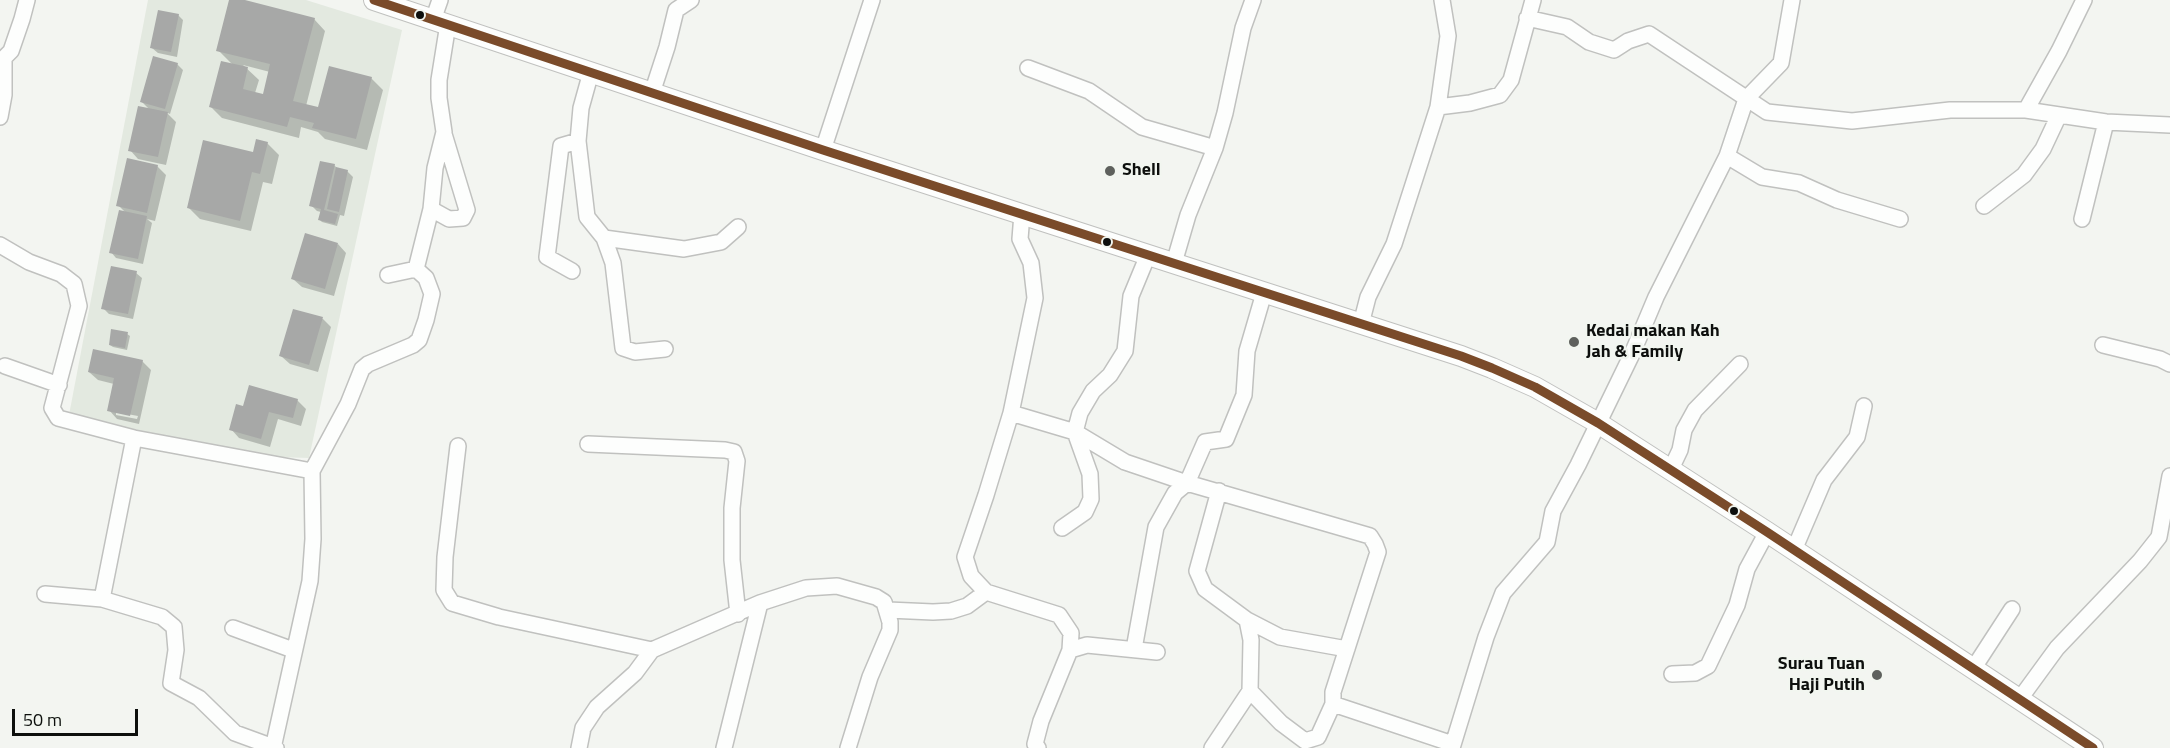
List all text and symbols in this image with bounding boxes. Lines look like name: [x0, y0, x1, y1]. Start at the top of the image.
unlabelled marker: [414, 9, 426, 21]
place label: Shell: [1122, 160, 1161, 182]
marker: Shell: [1103, 164, 1117, 178]
unlabelled marker: [1101, 236, 1113, 248]
place label: Kedai makan Kah Jah & Family: [1586, 321, 1720, 364]
marker: Kedai makan Kah Jah & Family: [1567, 335, 1581, 349]
unlabelled marker: [1728, 505, 1740, 517]
place label: Surau Tuan Haji Putih: [1778, 654, 1865, 696]
marker: Surau Tuan Haji Putih: [1870, 668, 1884, 682]
scale bar: [15, 697, 141, 735]
text: 50 m: [23, 706, 62, 733]

